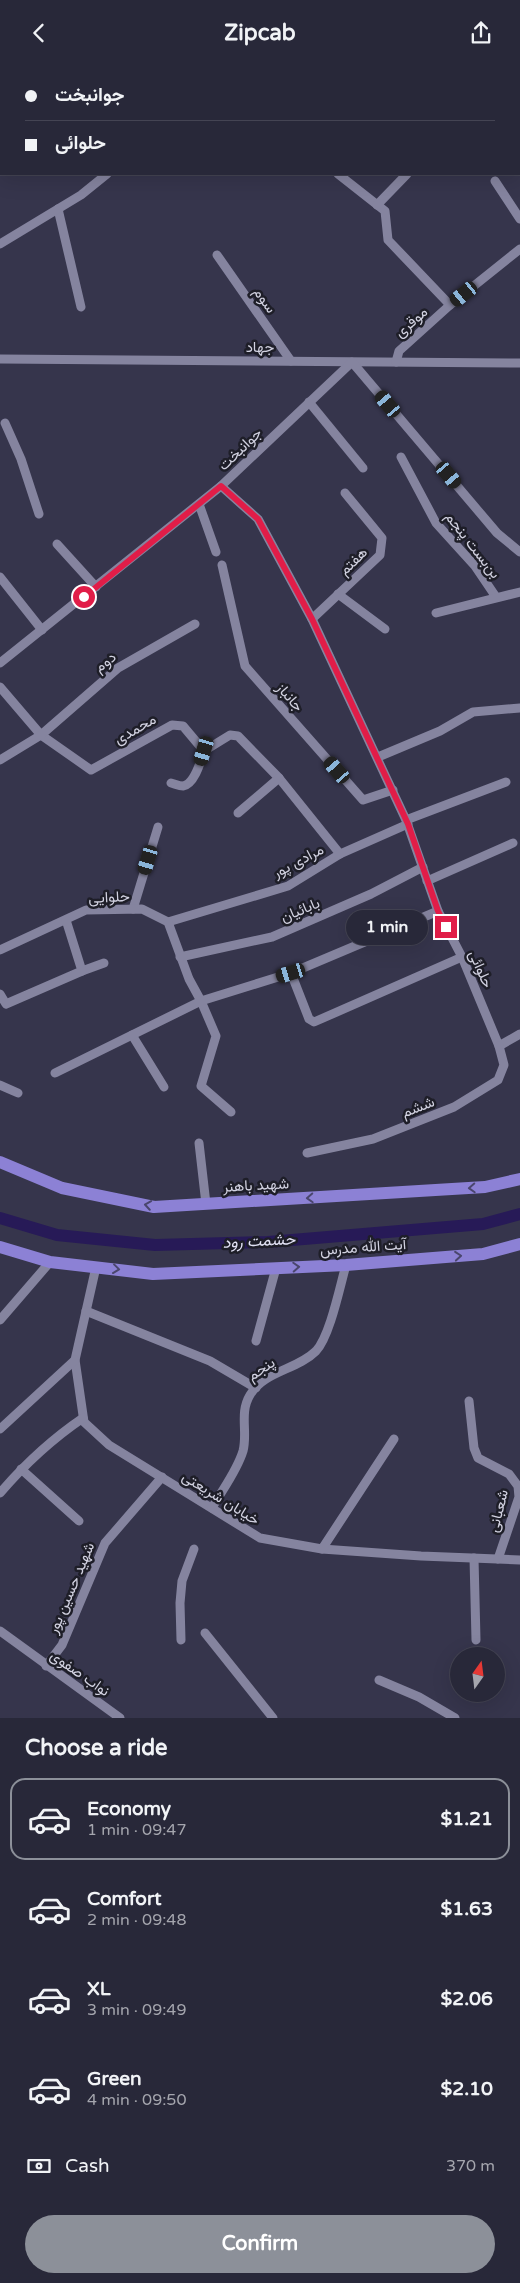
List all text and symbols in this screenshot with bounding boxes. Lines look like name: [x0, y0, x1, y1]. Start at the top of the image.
icon: back: [25, 19, 53, 47]
icon: share: [467, 19, 495, 47]
text: Zipcab: [224, 20, 296, 46]
text: جوانبخت: [55, 84, 124, 106]
text: حلوائی: [55, 132, 106, 154]
car: [447, 279, 480, 309]
street label: سوم: [249, 284, 280, 317]
street label: موقری: [391, 303, 432, 342]
street label: جهاد: [246, 338, 274, 356]
car: [372, 388, 403, 420]
street label: جوانبخت: [214, 424, 266, 474]
car: [433, 459, 464, 491]
street label: بن‌بست پنجم: [441, 508, 505, 583]
street label: هفتم: [335, 543, 372, 580]
route start: [73, 586, 95, 608]
street label: دوم: [90, 648, 120, 677]
street label: جانباز: [272, 678, 307, 715]
street label: محمدی: [111, 710, 160, 749]
car: [192, 734, 215, 768]
car: [321, 754, 352, 786]
street label: مرادی پور: [269, 840, 327, 883]
car: [136, 843, 159, 877]
street label: حلوایی: [88, 887, 130, 908]
street label: بابائیان: [278, 894, 322, 926]
callout: 1 min: [346, 909, 428, 945]
route end: [435, 916, 457, 938]
text: 1 min: [366, 917, 408, 937]
street label: حلوائی: [464, 947, 497, 991]
car: [274, 961, 307, 985]
street label: ششم: [399, 1092, 438, 1122]
street label: شهید باهنر: [221, 1174, 290, 1196]
one-way arrow: [468, 1182, 476, 1193]
one-way arrow: [306, 1192, 314, 1203]
one-way arrow: [144, 1201, 152, 1211]
water label: حشمت رود: [222, 1229, 297, 1253]
street label: آیت الله مدرس: [319, 1235, 408, 1260]
one-way arrow: [454, 1251, 462, 1262]
one-way arrow: [292, 1262, 300, 1273]
one-way arrow: [112, 1264, 120, 1274]
street label: پنجم: [244, 1353, 279, 1386]
street label: خیابان شریعتی: [178, 1467, 263, 1530]
street label: شعبانی: [484, 1488, 513, 1535]
street label: شهید حسین پور: [43, 1540, 99, 1638]
street label: نواب صفوی: [46, 1646, 113, 1701]
north arrow: [450, 1647, 505, 1703]
map controls: [450, 1647, 505, 1702]
text: Choose a ride: [25, 1735, 168, 1761]
icon: car: [27, 1797, 72, 1842]
text: Economy: [87, 1798, 171, 1820]
text: $1.21: [441, 1808, 493, 1830]
text: 1 min · 09:47: [87, 1820, 186, 1840]
icon: car: [27, 1887, 72, 1932]
text: Comfort: [87, 1888, 161, 1910]
text: $1.63: [441, 1898, 493, 1920]
text: 2 min · 09:48: [87, 1910, 186, 1930]
icon: car: [27, 1977, 72, 2022]
text: XL: [87, 1978, 111, 2000]
text: $2.06: [441, 1988, 493, 2010]
text: 3 min · 09:49: [87, 2000, 186, 2020]
icon: car: [27, 2067, 72, 2112]
text: Green: [87, 2068, 141, 2090]
text: $2.10: [441, 2078, 493, 2100]
text: 4 min · 09:50: [87, 2090, 186, 2110]
icon: cash: [25, 2152, 53, 2180]
text: Cash: [65, 2155, 110, 2177]
text: 370 m: [446, 2156, 495, 2176]
button: Confirm: [25, 2215, 495, 2273]

